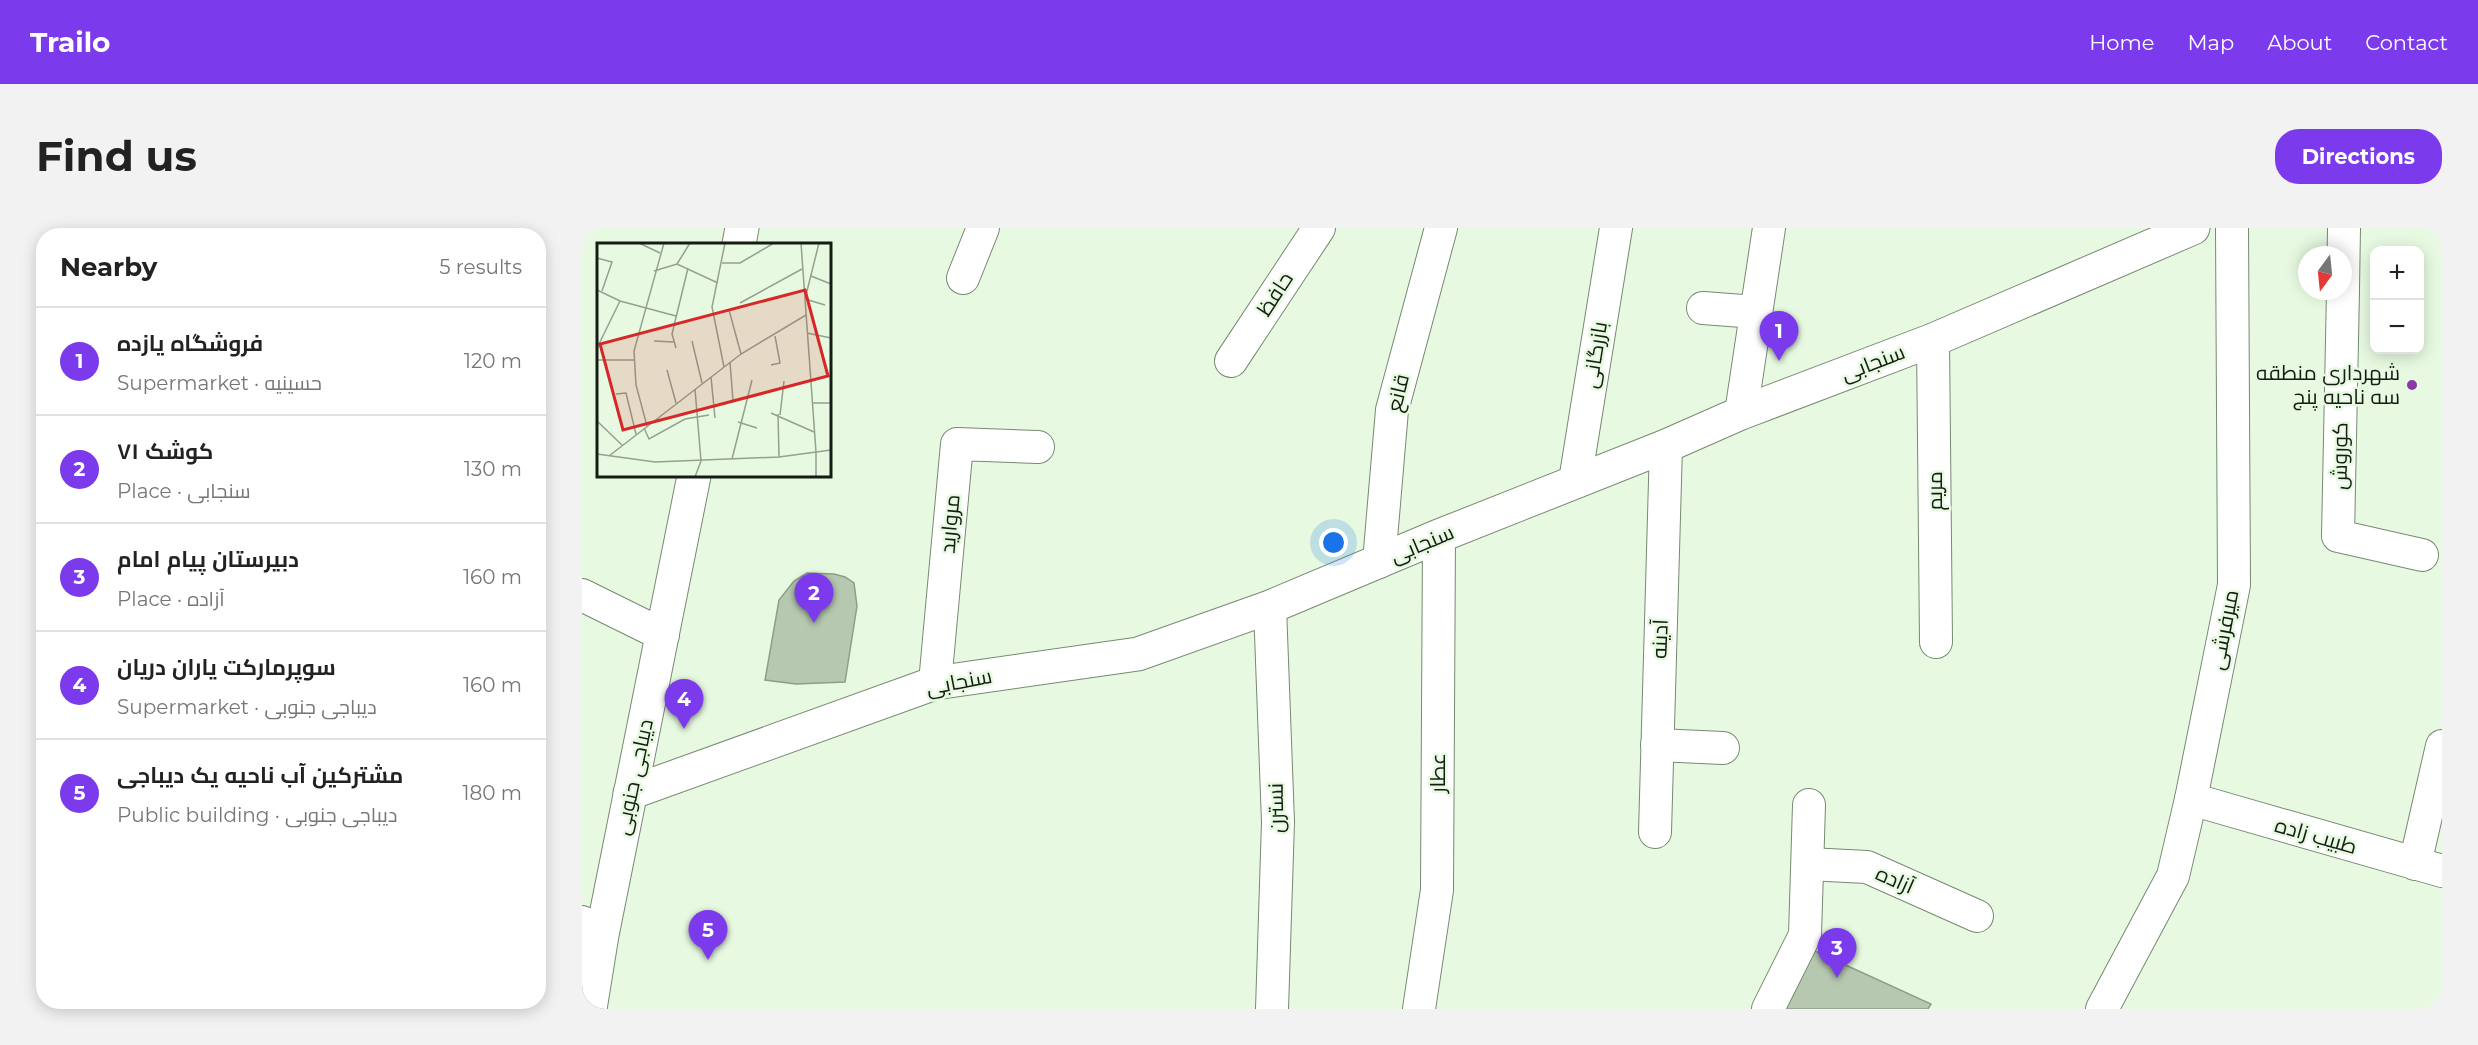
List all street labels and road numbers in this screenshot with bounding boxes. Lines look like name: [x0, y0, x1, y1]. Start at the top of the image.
street label: حافظ: [1251, 267, 1298, 320]
street label: بازرگانی: [1577, 320, 1613, 390]
street label: سنجابی: [1837, 339, 1909, 387]
street label: قانع: [1381, 372, 1416, 415]
street label: کوروش: [2326, 422, 2354, 490]
street label: مریم: [1922, 471, 1949, 511]
street label: مروارید: [934, 493, 965, 555]
street label: سنجابی: [1386, 519, 1458, 569]
street label: میرفرشی: [2204, 588, 2244, 672]
street label: آدینه: [1646, 618, 1673, 659]
street label: سنجابی: [924, 663, 994, 701]
street label: دیباجی جنوبی: [609, 717, 659, 837]
street label: عطار: [1425, 753, 1450, 794]
street label: نسترن: [1263, 783, 1289, 833]
street label: طبیب زاده: [2272, 812, 2360, 859]
street label: آزاده: [1872, 860, 1919, 899]

